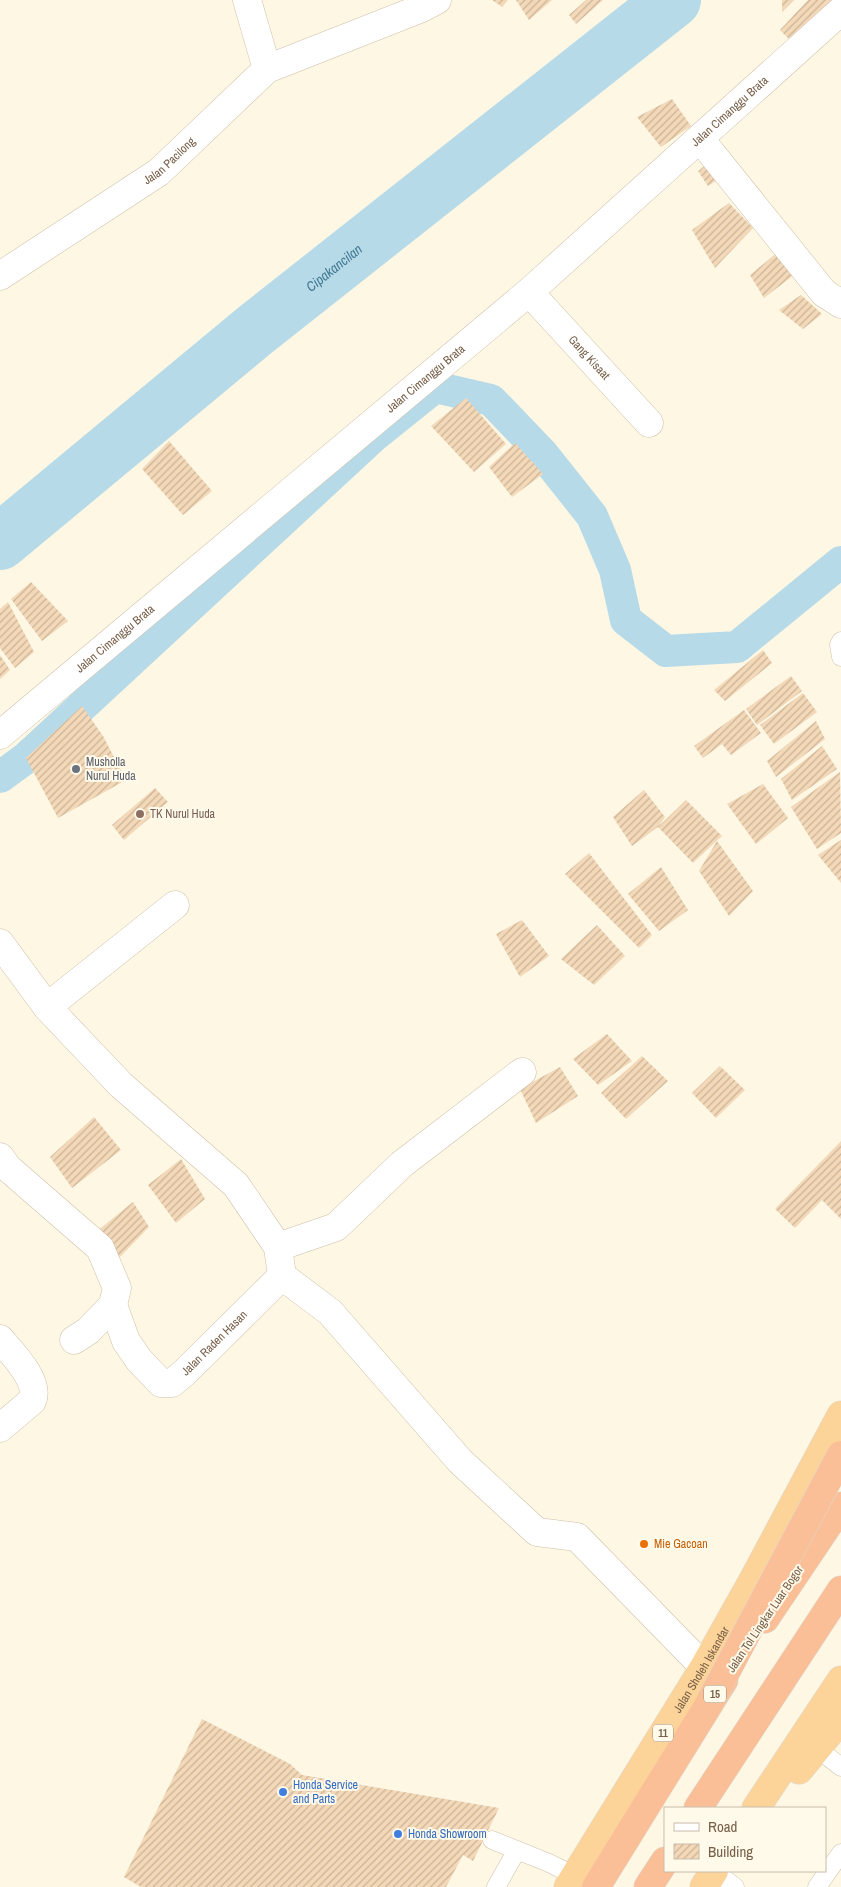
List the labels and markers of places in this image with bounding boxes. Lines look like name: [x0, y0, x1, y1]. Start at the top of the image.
place label: Musholla Nurul Huda: [86, 754, 136, 784]
marker: Musholla Nurul Huda: [70, 763, 82, 775]
place label: TK Nurul Huda: [150, 806, 216, 822]
marker: TK Nurul Huda: [134, 808, 146, 820]
place label: Mie Gacoan: [654, 1536, 708, 1552]
marker: Mie Gacoan: [638, 1538, 650, 1550]
place label: Honda Service and Parts: [293, 1777, 358, 1807]
marker: Honda Service and Parts: [277, 1786, 289, 1798]
place label: Honda Showroom: [408, 1826, 487, 1842]
marker: Honda Showroom: [392, 1828, 404, 1840]

